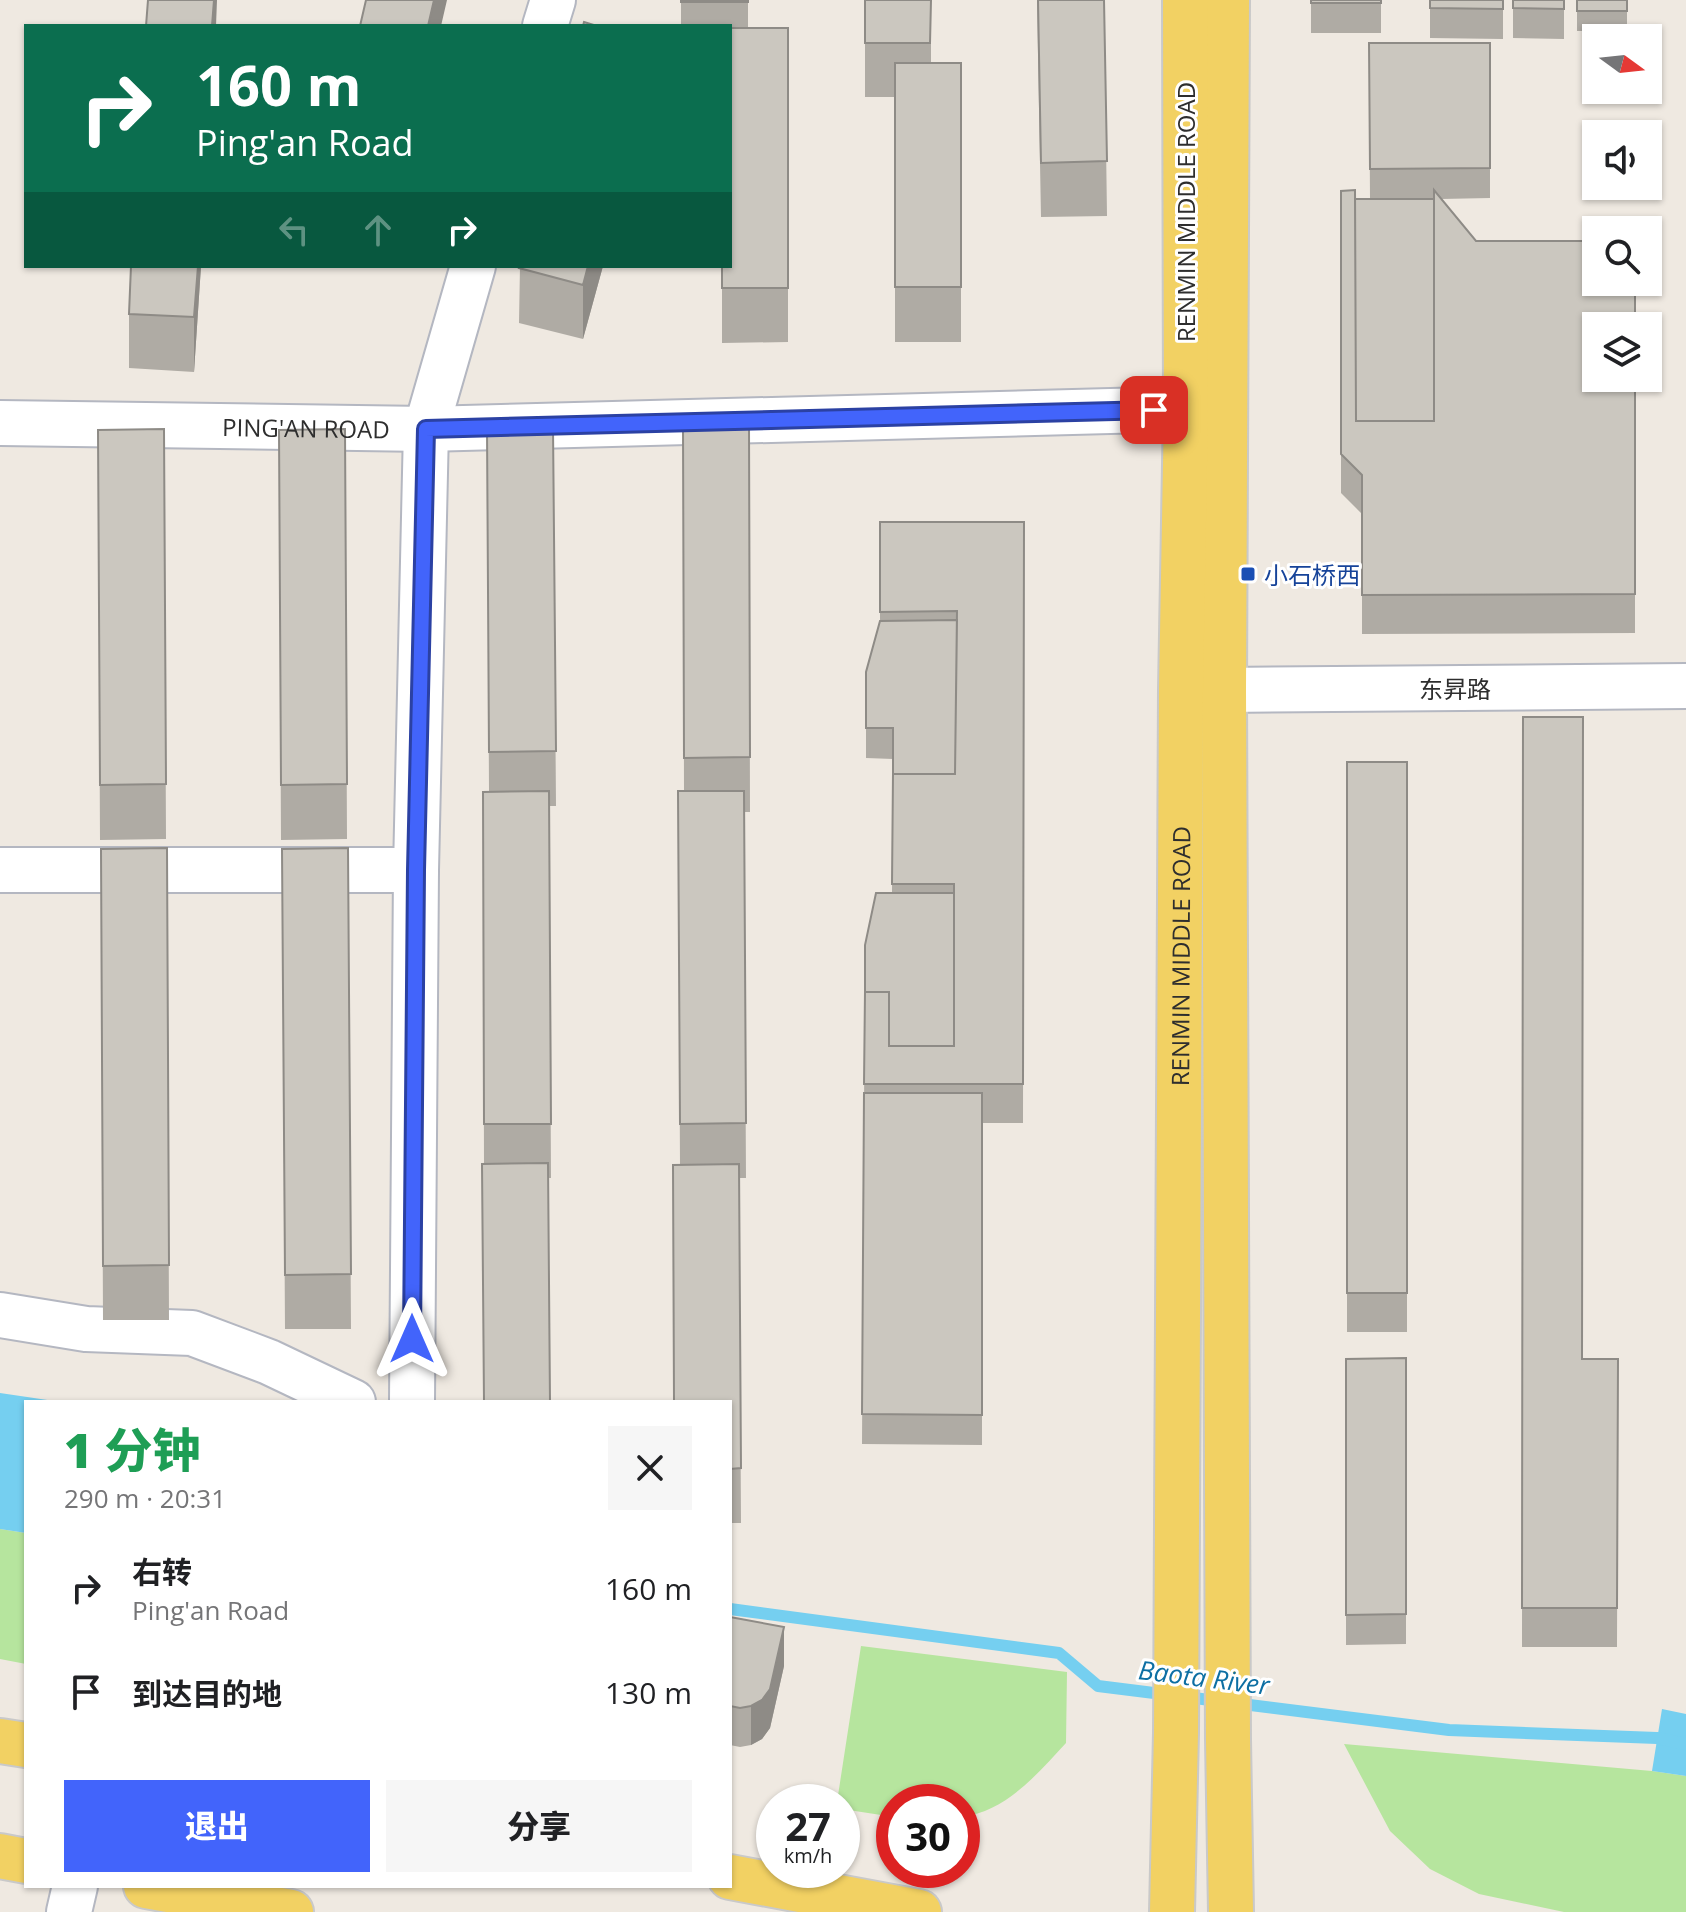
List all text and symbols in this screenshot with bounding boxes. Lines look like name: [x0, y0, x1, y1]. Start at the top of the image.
north arrow: [1582, 24, 1662, 104]
map controls: [1582, 24, 1662, 392]
text: 160 m: [196, 46, 362, 122]
icon: right: [64, 56, 168, 160]
street label: RENMIN MIDDLE ROAD: [1169, 82, 1202, 342]
text: Ping'an Road: [196, 118, 414, 167]
button: sound: [1582, 120, 1662, 200]
icon: left: [272, 208, 316, 252]
icon: ahead: [356, 208, 400, 252]
icon: right: [440, 208, 484, 252]
button: search: [1582, 216, 1662, 296]
button: layers: [1582, 312, 1662, 392]
pin: [1120, 376, 1188, 444]
icon: arrive: [1132, 388, 1176, 432]
street label: PING'AN ROAD: [222, 410, 390, 445]
place label: 小石桥西: [1264, 558, 1360, 591]
marker: 小石桥西: [1239, 565, 1257, 583]
street label: 东昇路: [1419, 672, 1491, 705]
street label: RENMIN MIDDLE ROAD: [1163, 826, 1197, 1086]
position arrow: [370, 1297, 454, 1381]
text: 1 分钟: [64, 1417, 201, 1482]
button: close: [608, 1426, 692, 1510]
text: 290 m · 20:31: [64, 1480, 226, 1516]
text: 右转: [132, 1551, 192, 1592]
icon: right: [64, 1566, 108, 1610]
text: 160 m: [605, 1568, 692, 1609]
text: Ping'an Road: [132, 1592, 289, 1628]
water label: Baota River: [1136, 1651, 1273, 1703]
icon: arrive: [64, 1670, 108, 1714]
text: 130 m: [605, 1672, 692, 1713]
text: 到达目的地: [132, 1673, 282, 1714]
button: 退出: [64, 1780, 370, 1872]
button: 分享: [386, 1780, 692, 1872]
speed limit sign: 30: [876, 1784, 980, 1888]
text: 27: [785, 1798, 831, 1853]
text: km/h: [784, 1842, 832, 1869]

